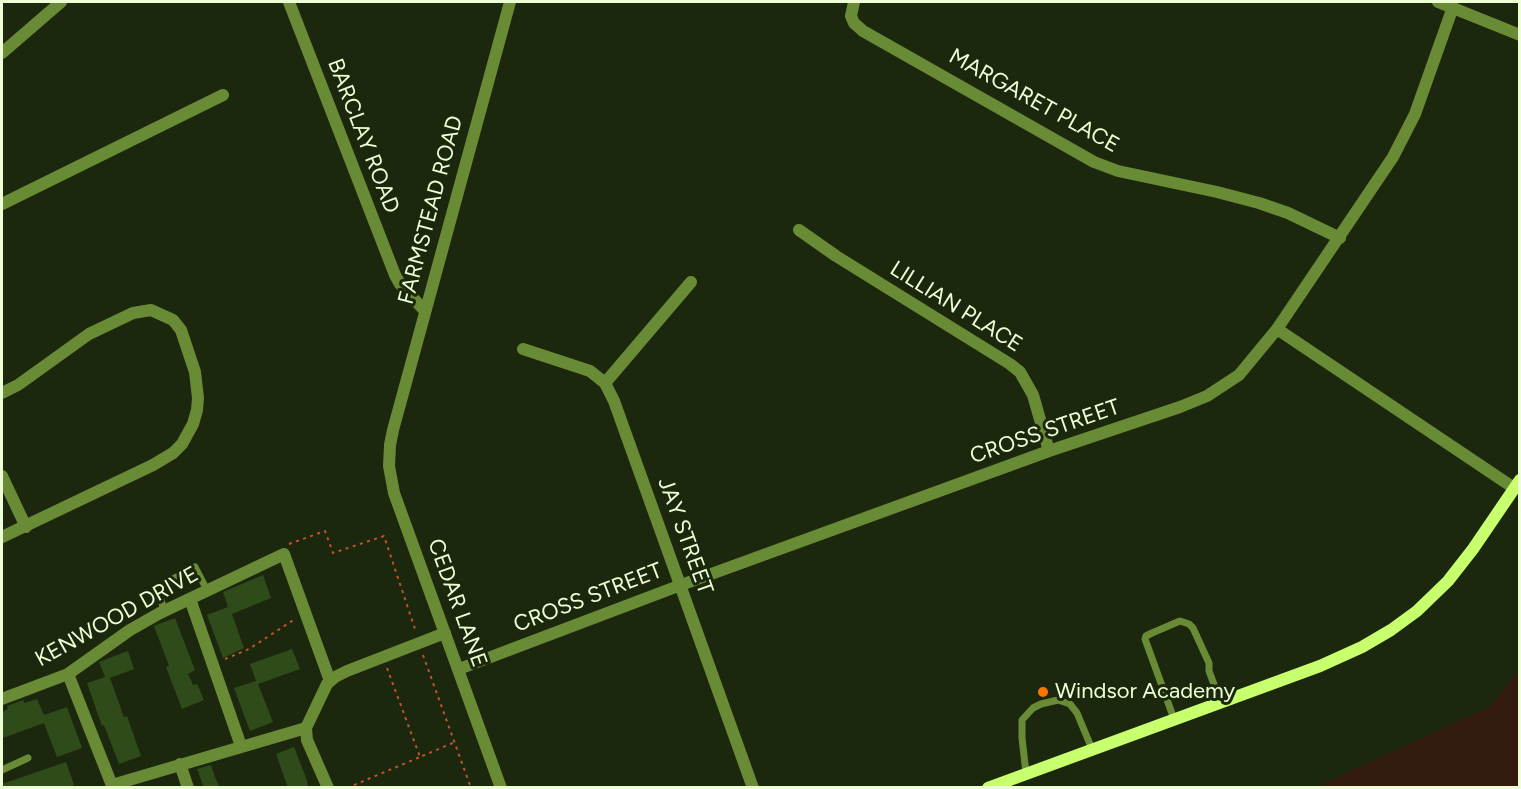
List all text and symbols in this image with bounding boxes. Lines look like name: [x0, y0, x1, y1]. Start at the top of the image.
street label: MARGARET PLACE: [944, 43, 1124, 159]
street label: BARCLAY ROAD: [321, 55, 405, 217]
street label: FARMSTEAD ROAD: [393, 113, 469, 307]
street label: LILLIAN PLACE: [885, 256, 1027, 358]
street label: CROSS STREET: [967, 394, 1123, 470]
street label: JAY STREET: [652, 474, 718, 598]
street label: CEDAR LANE: [422, 535, 492, 671]
street label: CROSS STREET: [510, 558, 666, 638]
street label: KENWOOD DRIVE: [31, 561, 203, 673]
place label: Windsor Academy: [1055, 679, 1235, 705]
marker: Windsor Academy: [1036, 685, 1050, 699]

